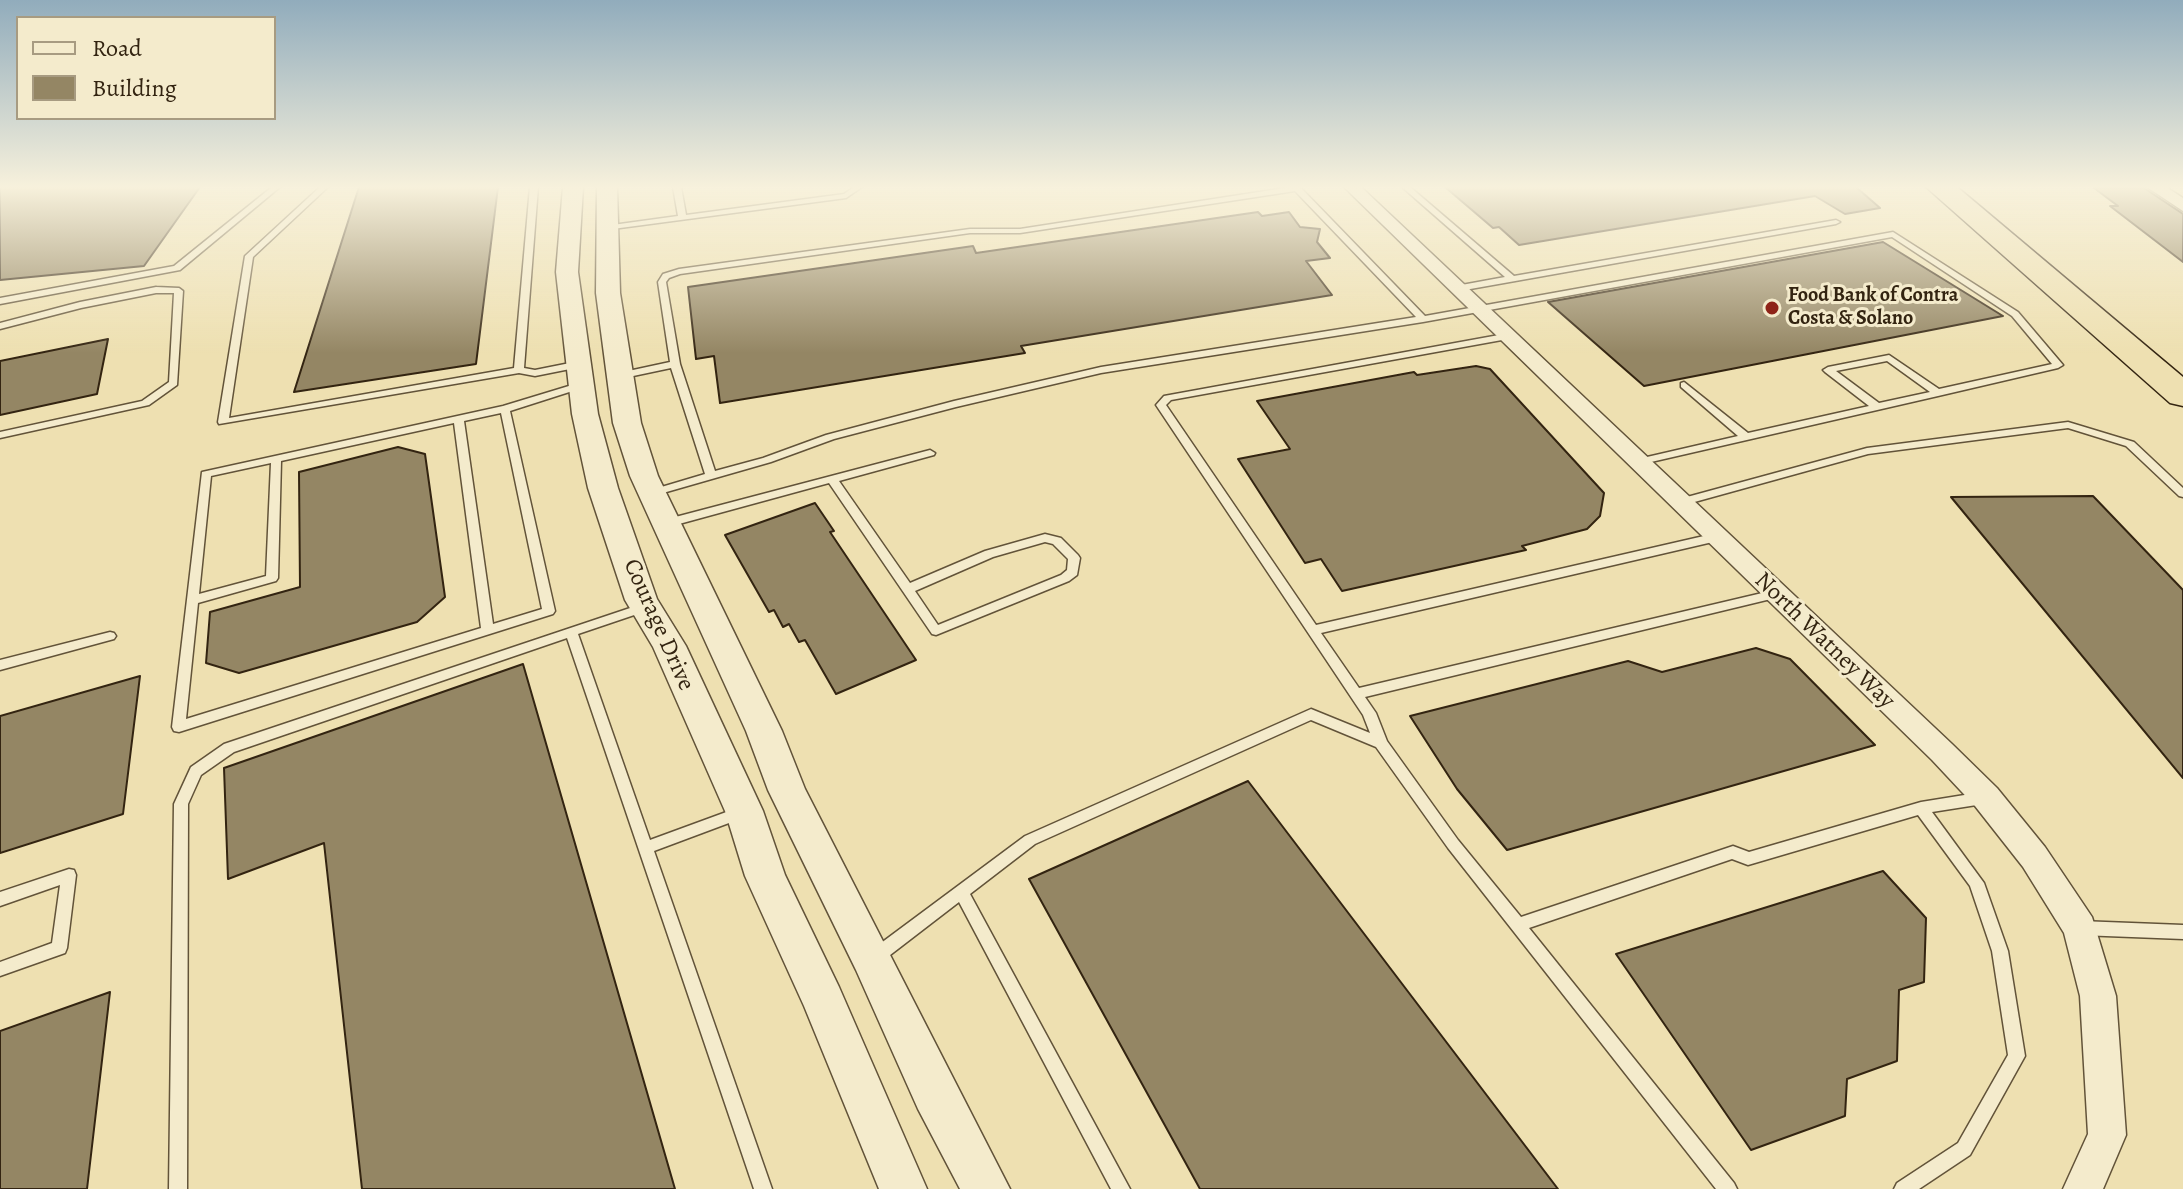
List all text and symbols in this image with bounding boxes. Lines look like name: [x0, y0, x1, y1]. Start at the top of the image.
legend: [16, 16, 276, 120]
text: Road: [92, 32, 142, 64]
text: Building: [92, 72, 177, 104]
place label: Food Bank of Contra Costa & Solano: [1788, 284, 1958, 331]
marker: Food Bank of Contra Costa & Solano: [1763, 299, 1781, 317]
street label: Courage Drive: [616, 555, 700, 695]
street label: North Watney Way: [1748, 567, 1900, 715]

